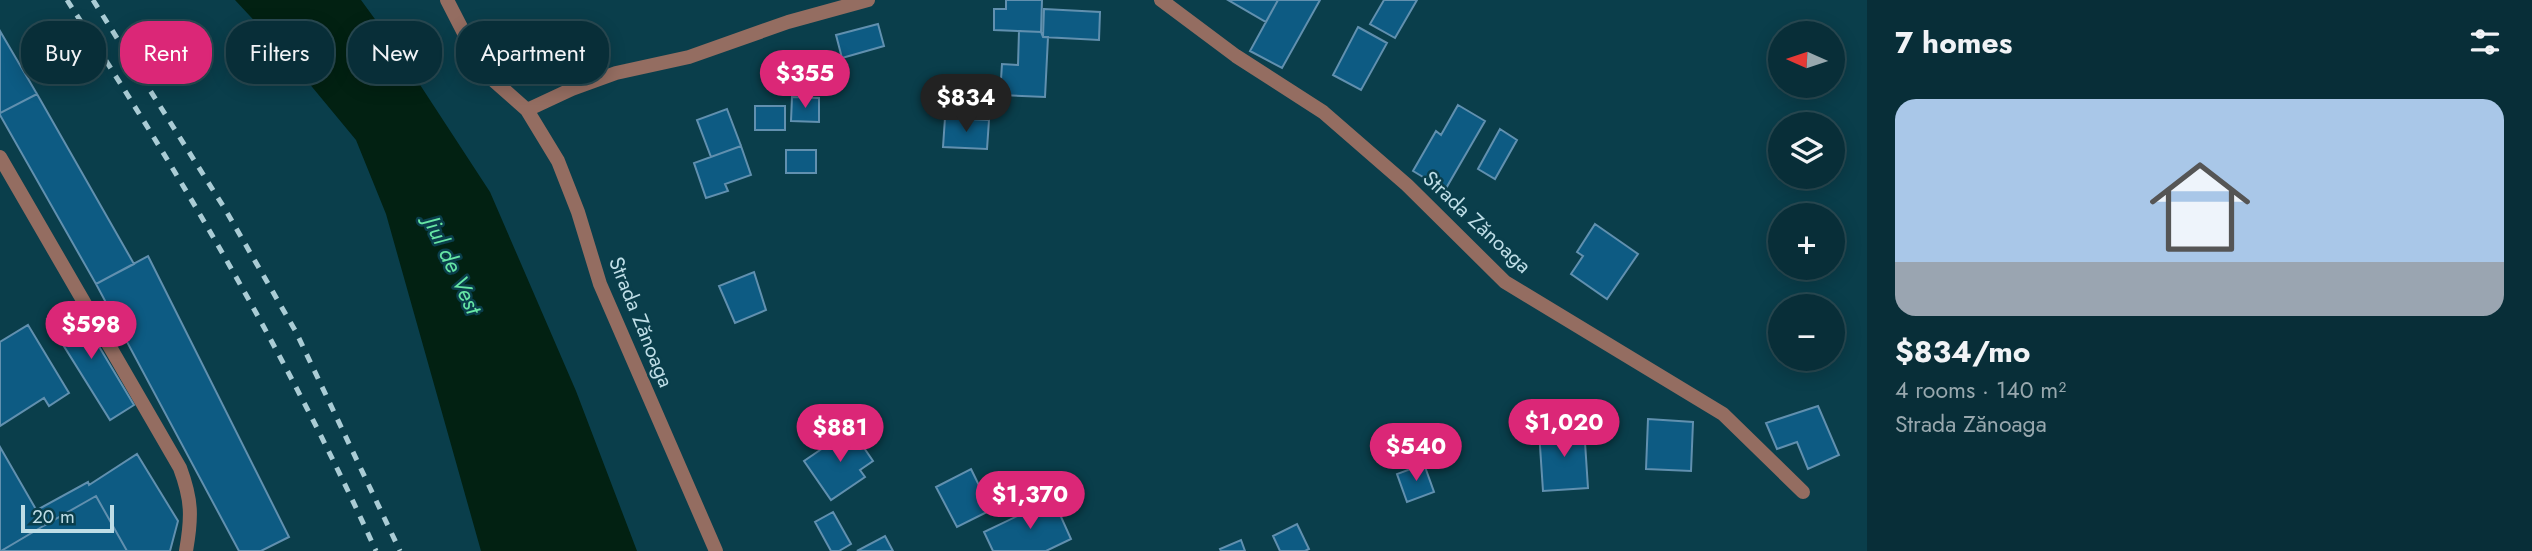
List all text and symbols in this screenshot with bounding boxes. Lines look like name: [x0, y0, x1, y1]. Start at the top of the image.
chip: Buy: [21, 21, 106, 84]
chip: Rent: [120, 21, 212, 84]
chip: Filters: [226, 21, 334, 84]
chip: New: [348, 21, 442, 84]
chip: Apartment: [456, 21, 609, 84]
north arrow: [1768, 21, 1844, 98]
map controls: [1768, 21, 1845, 371]
text: 7 homes: [1895, 21, 2012, 64]
icon: filters: [2466, 23, 2504, 61]
pin: $355: [764, 50, 846, 110]
text: $355: [776, 56, 834, 90]
pin: $834: [925, 74, 1007, 134]
text: $834: [936, 80, 996, 114]
button: layers: [1768, 112, 1845, 189]
icon: home: [2137, 144, 2263, 270]
street label: Strada Zănoaga: [1416, 164, 1538, 280]
button: +: [1768, 203, 1845, 280]
water label: Jiul de Vest: [414, 207, 491, 321]
street label: Strada Zănoaga: [601, 252, 681, 392]
button: −: [1768, 294, 1845, 371]
pin: $598: [50, 302, 132, 361]
text: $598: [62, 307, 120, 341]
text: $834/mo: [1895, 330, 2030, 373]
text: 4 rooms · 140 m²: [1895, 373, 2066, 407]
pin: $1,020: [1507, 400, 1621, 459]
pin: $881: [799, 405, 881, 464]
text: $1,020: [1524, 405, 1604, 439]
text: Strada Zănoaga: [1895, 407, 2047, 441]
text: $881: [813, 410, 867, 444]
pin: $540: [1375, 424, 1457, 483]
text: $540: [1386, 429, 1446, 463]
pin: $1,370: [973, 472, 1087, 531]
text: $1,370: [992, 477, 1068, 511]
scale bar: [21, 502, 114, 534]
text: 20 m: [32, 503, 75, 530]

